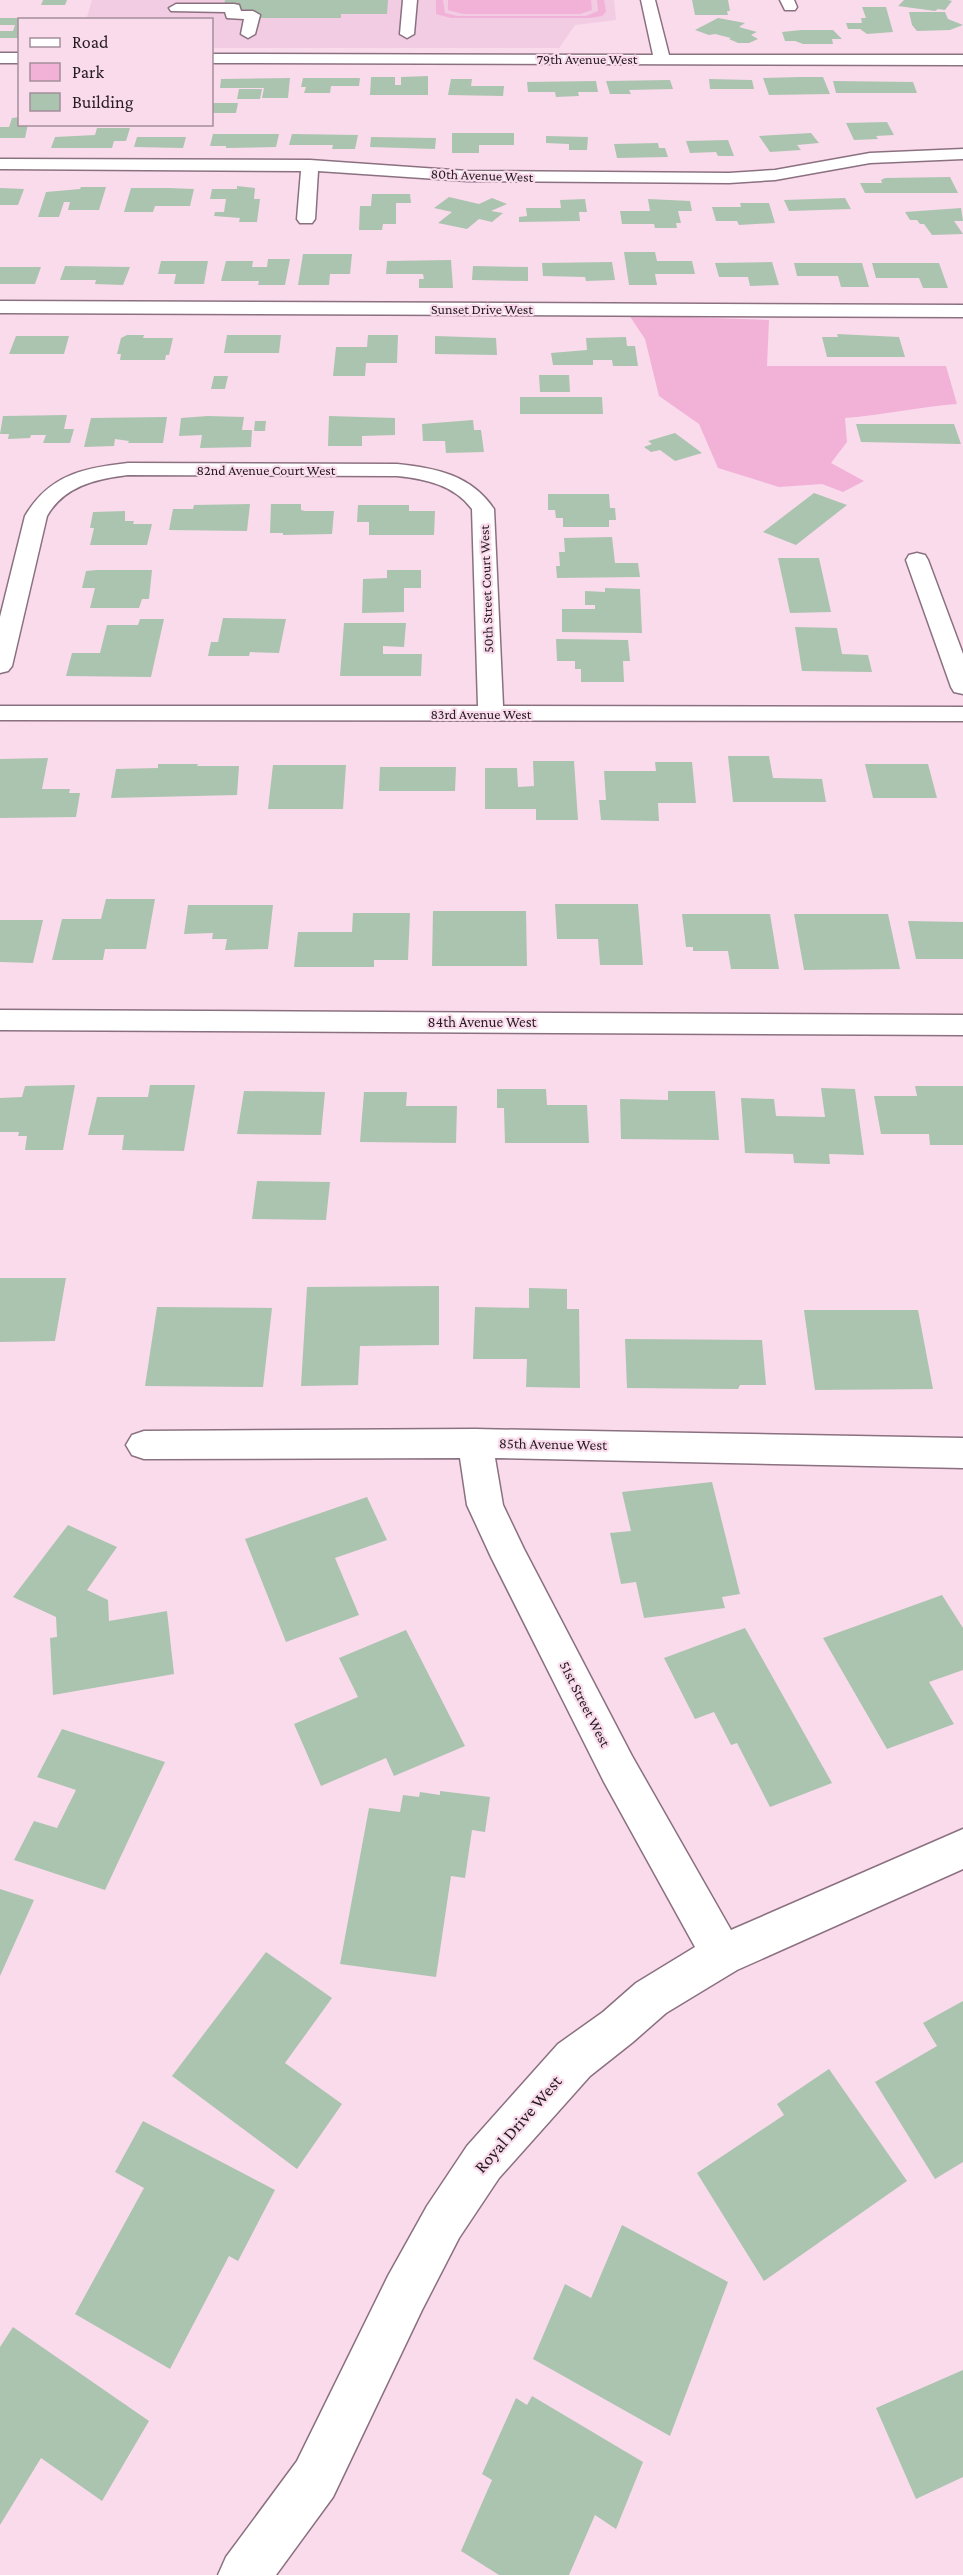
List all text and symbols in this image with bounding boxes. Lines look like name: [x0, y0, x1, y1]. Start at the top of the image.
legend: [18, 18, 213, 126]
text: Road: [72, 32, 109, 52]
street label: 79th Avenue West: [537, 51, 638, 67]
text: Park: [72, 62, 104, 82]
text: Building: [72, 92, 134, 112]
street label: 80th Avenue West: [430, 165, 534, 185]
street label: Sunset Drive West: [431, 301, 533, 317]
street label: 82nd Avenue Court West: [197, 462, 336, 478]
street label: 50th Street Court West: [476, 524, 496, 653]
street label: 83rd Avenue West: [431, 706, 532, 722]
street label: 84th Avenue West: [427, 1014, 538, 1030]
street label: 85th Avenue West: [499, 1435, 608, 1453]
street label: 51st Street West: [556, 1658, 614, 1751]
street label: Royal Drive West: [470, 2070, 566, 2177]

